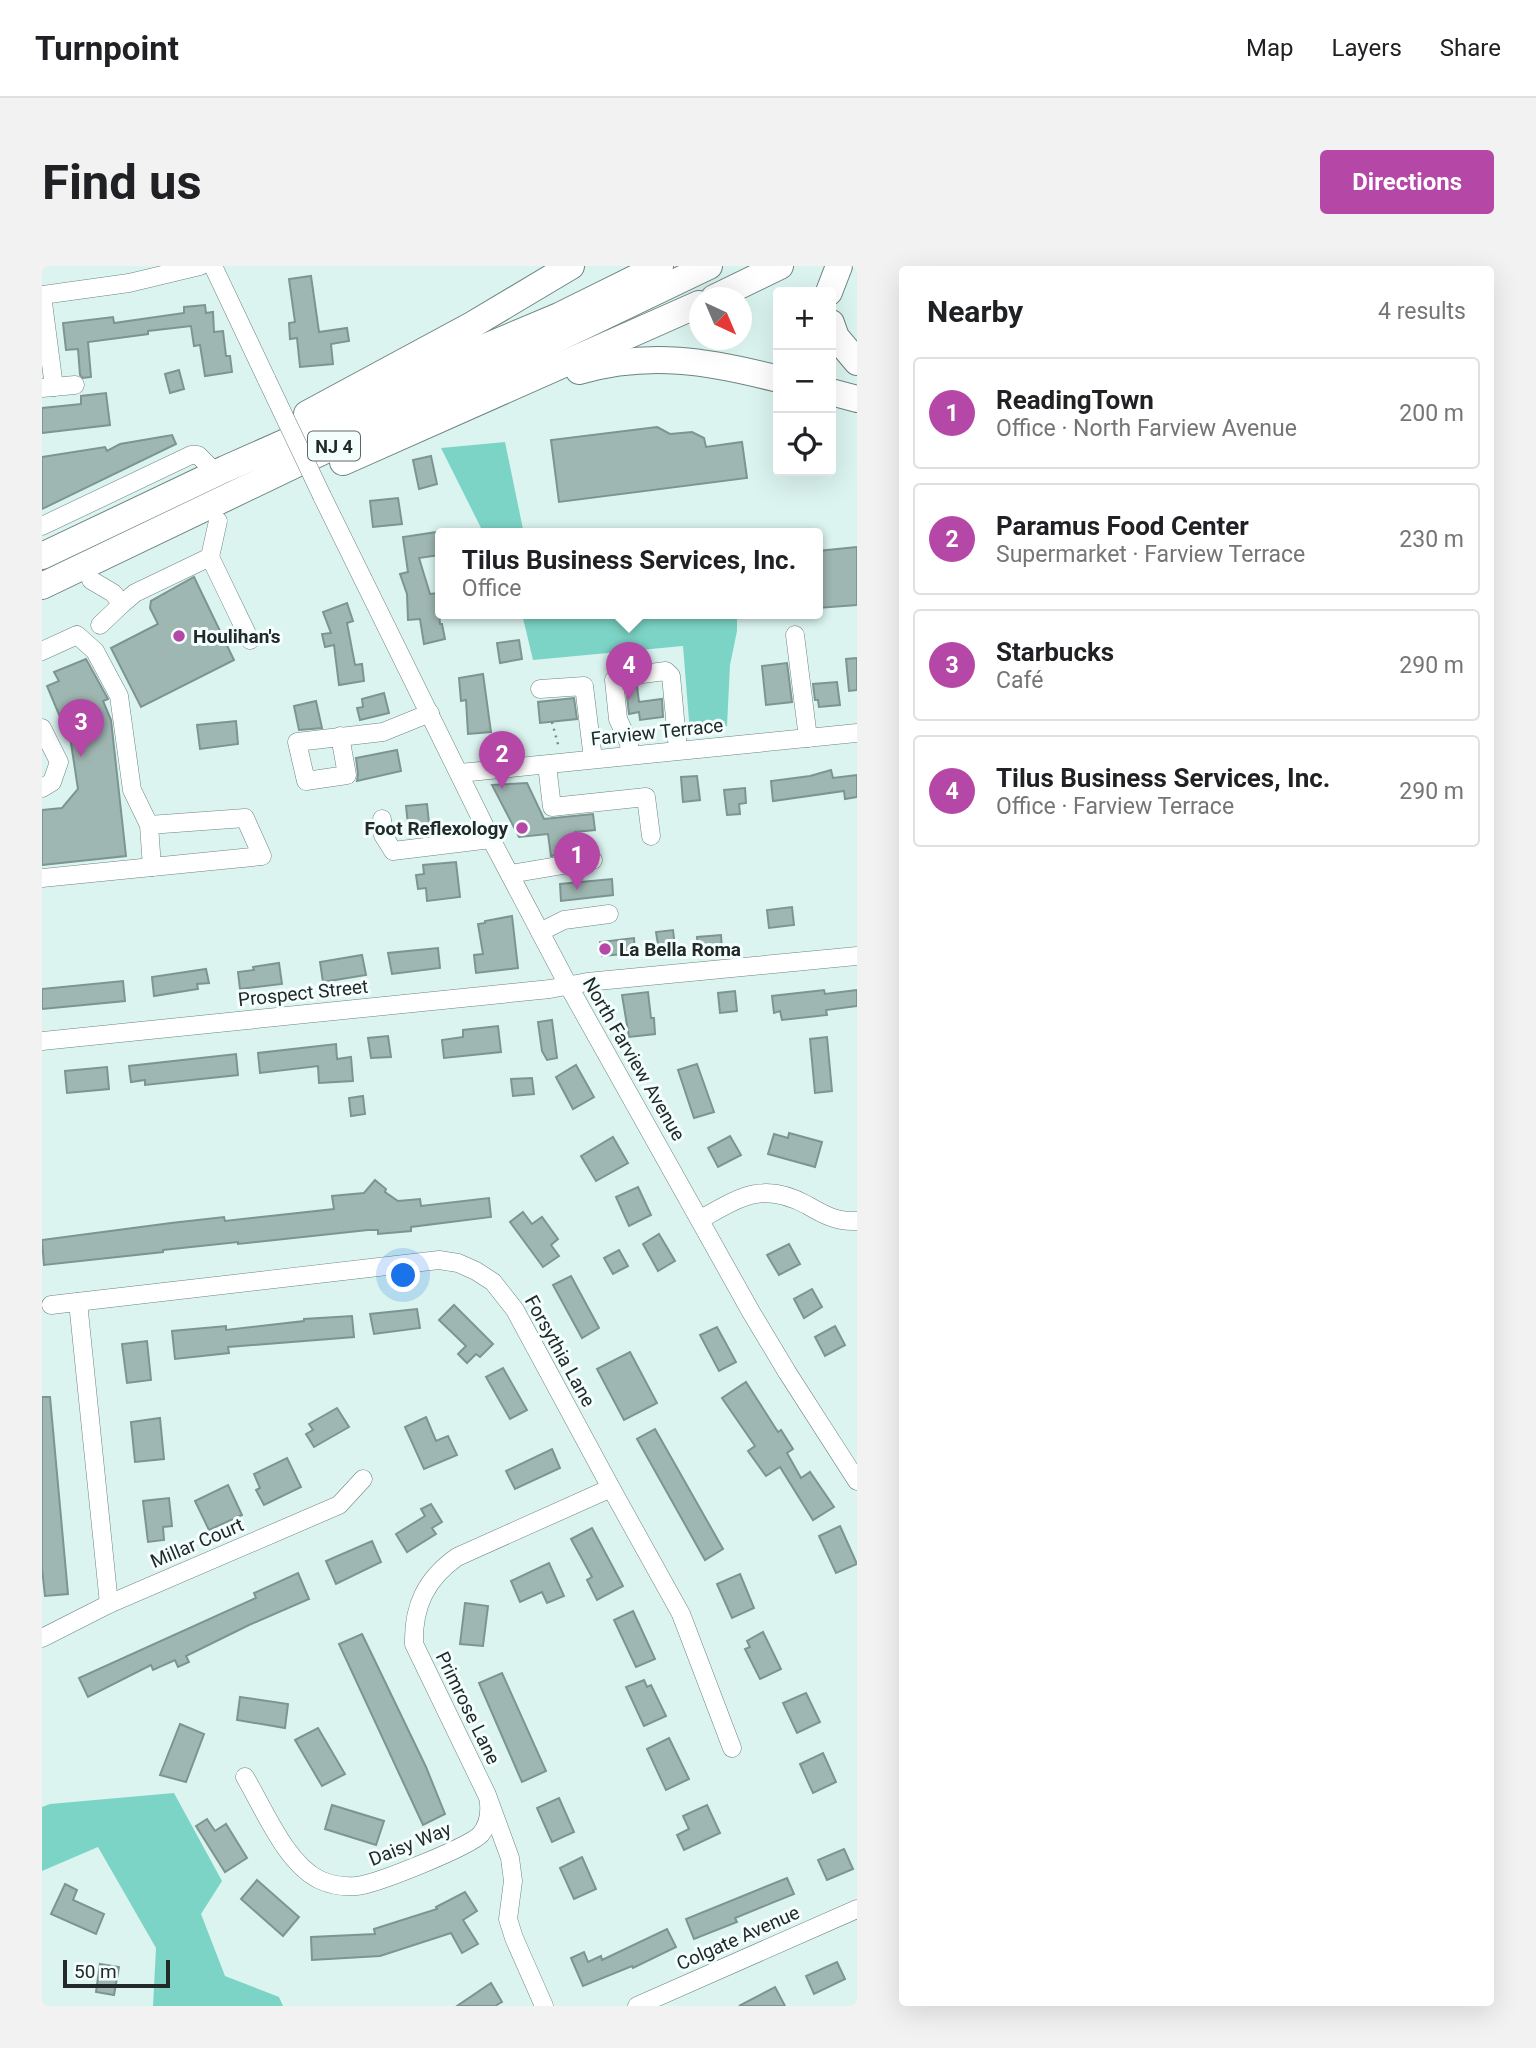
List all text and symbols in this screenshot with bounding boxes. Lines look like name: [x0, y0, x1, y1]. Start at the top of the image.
text: Turnpoint: [35, 29, 179, 68]
text: Map: [1246, 34, 1294, 62]
text: Layers: [1332, 34, 1402, 62]
text: Share: [1440, 34, 1501, 62]
button: Directions: [1320, 150, 1494, 214]
text: Find us: [42, 154, 202, 211]
north arrow: [689, 287, 752, 350]
map controls: [773, 287, 836, 476]
button: +: [773, 287, 836, 350]
text: Nearby: [927, 294, 1023, 329]
text: 4 results: [1378, 298, 1466, 325]
button: −: [773, 350, 836, 413]
text: ReadingTown: [996, 385, 1154, 415]
text: 1: [945, 400, 959, 427]
text: 200 m: [1399, 400, 1464, 427]
button: locate: [773, 413, 836, 476]
text: Office · North Farview Avenue: [996, 415, 1297, 442]
road number: NJ 4: [308, 432, 360, 461]
text: Paramus Food Center: [996, 511, 1249, 541]
text: 2: [945, 526, 959, 553]
text: 230 m: [1399, 526, 1464, 553]
popup: [435, 528, 823, 619]
text: Supermarket · Farview Terrace: [996, 541, 1305, 568]
text: Tilus Business Services, Inc.: [462, 545, 796, 575]
text: Office: [462, 575, 522, 602]
place label: Houlihan's: [193, 625, 281, 648]
marker: Houlihan's: [171, 628, 187, 644]
text: Starbucks: [996, 637, 1114, 667]
pin: 4: [606, 642, 652, 700]
text: 3: [945, 652, 959, 679]
text: 290 m: [1399, 652, 1464, 679]
text: Café: [996, 667, 1043, 694]
pin: 3: [58, 699, 104, 757]
street label: Farview Terrace: [590, 714, 724, 750]
pin: 2: [479, 731, 525, 789]
text: Tilus Business Services, Inc.: [996, 763, 1330, 793]
text: 4: [945, 778, 959, 805]
text: 290 m: [1399, 778, 1464, 805]
text: Office · Farview Terrace: [996, 793, 1234, 820]
place label: Foot Reflexology: [365, 817, 508, 840]
marker: Foot Reflexology: [514, 820, 530, 836]
pin: 1: [554, 832, 600, 890]
place label: La Bella Roma: [619, 938, 741, 961]
marker: La Bella Roma: [597, 941, 613, 957]
street label: North Farview Avenue: [578, 973, 690, 1145]
street label: Prospect Street: [237, 975, 369, 1011]
your location: [386, 1258, 420, 1292]
street label: Forsythia Lane: [520, 1291, 600, 1411]
street label: Millar Court: [147, 1513, 247, 1573]
street label: Primrose Lane: [431, 1648, 505, 1768]
street label: Daisy Way: [366, 1817, 454, 1871]
street label: Colgate Avenue: [673, 1901, 803, 1975]
scale bar: [63, 1957, 170, 1989]
text: 50 m: [74, 1960, 117, 1983]

